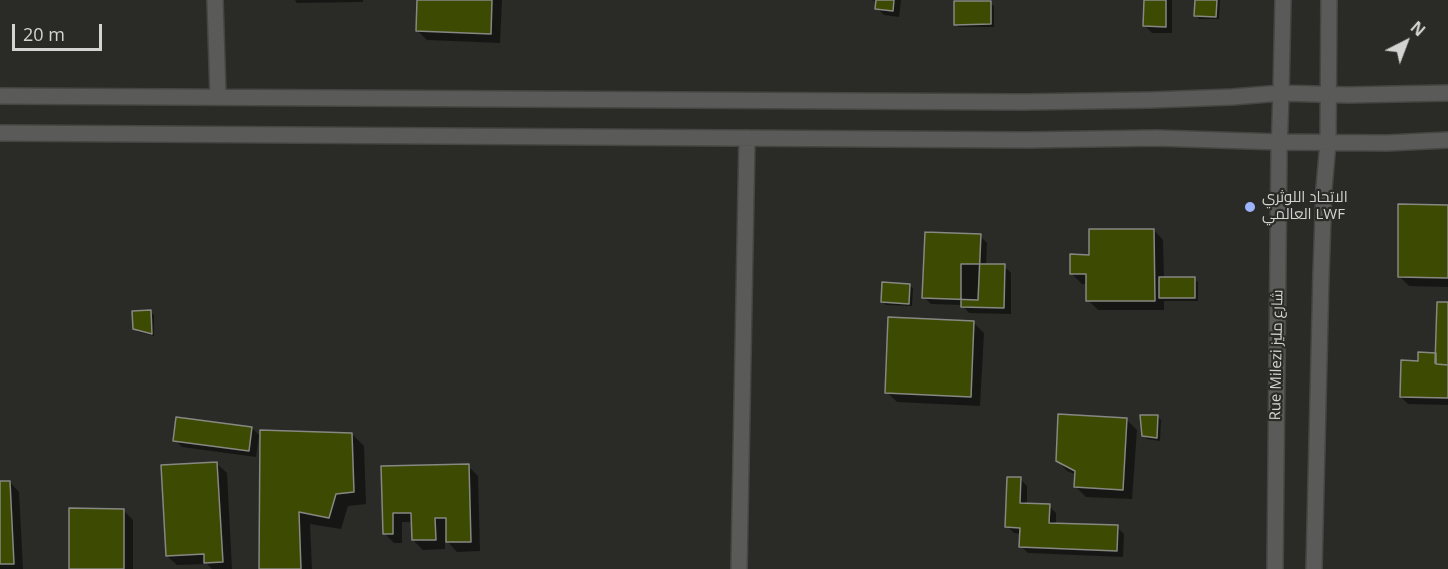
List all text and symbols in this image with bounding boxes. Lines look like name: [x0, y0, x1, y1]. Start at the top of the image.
scale bar: [15, 12, 105, 50]
north arrow: [1376, 12, 1436, 72]
text: N: [1406, 16, 1430, 41]
text: 20 m: [23, 22, 65, 46]
place label: الاتحاد اللوثري العالمي LWF: [1262, 189, 1348, 224]
marker: الاتحاد اللوثري العالمي LWF: [1243, 200, 1257, 214]
street label: Rue Milezi شارع مليز: [1267, 289, 1287, 421]

